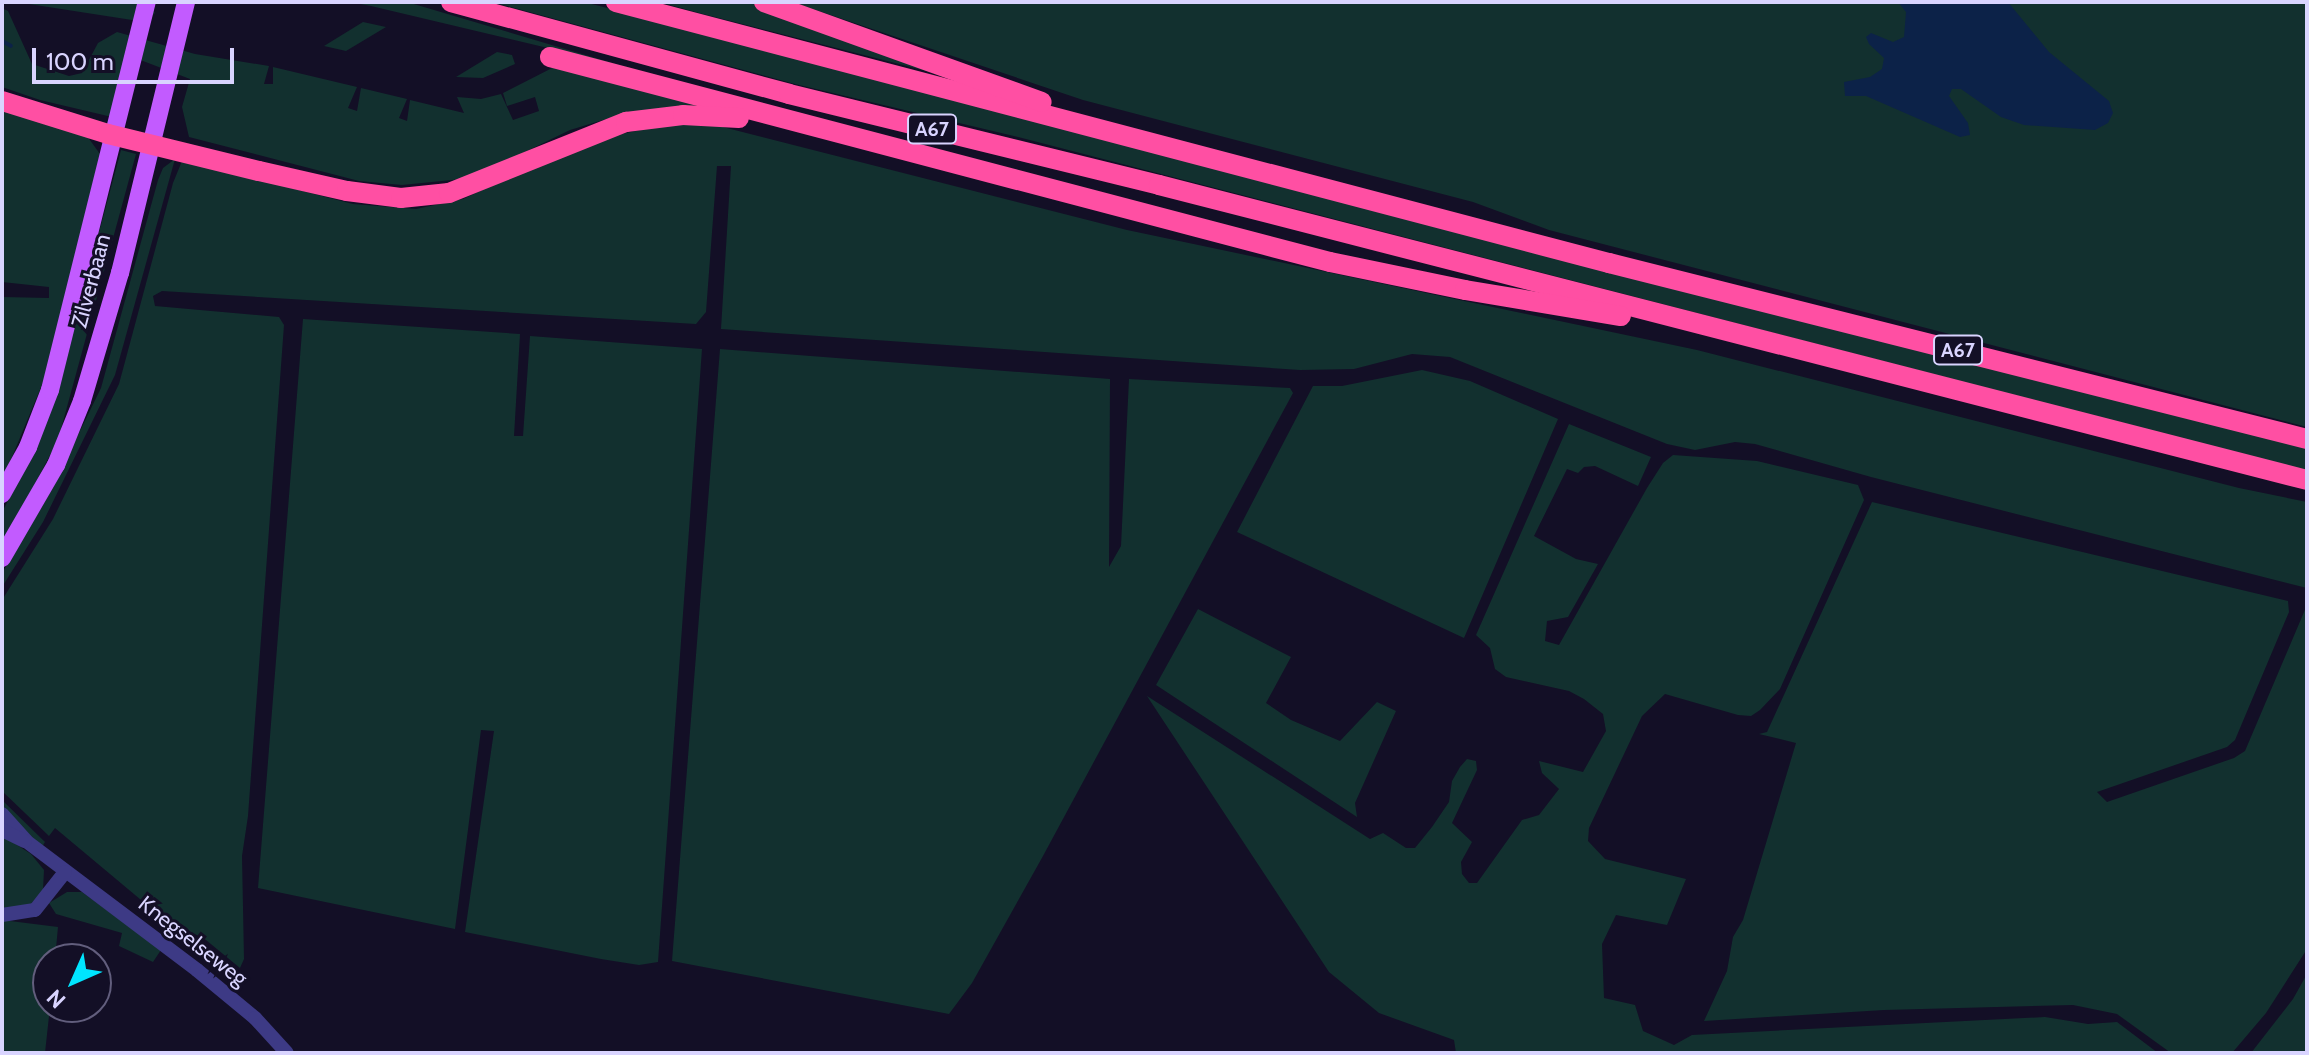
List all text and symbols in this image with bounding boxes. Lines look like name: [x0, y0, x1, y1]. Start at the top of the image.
scale bar: [36, 32, 238, 82]
text: 100 m: [46, 47, 114, 76]
road number: A67: [906, 113, 958, 145]
street label: Zilverbaan: [66, 231, 116, 331]
road number: A67: [1932, 334, 1984, 366]
street label: Knegselseweg: [133, 890, 253, 992]
north arrow: [32, 943, 112, 1023]
text: N: [41, 984, 71, 1014]

